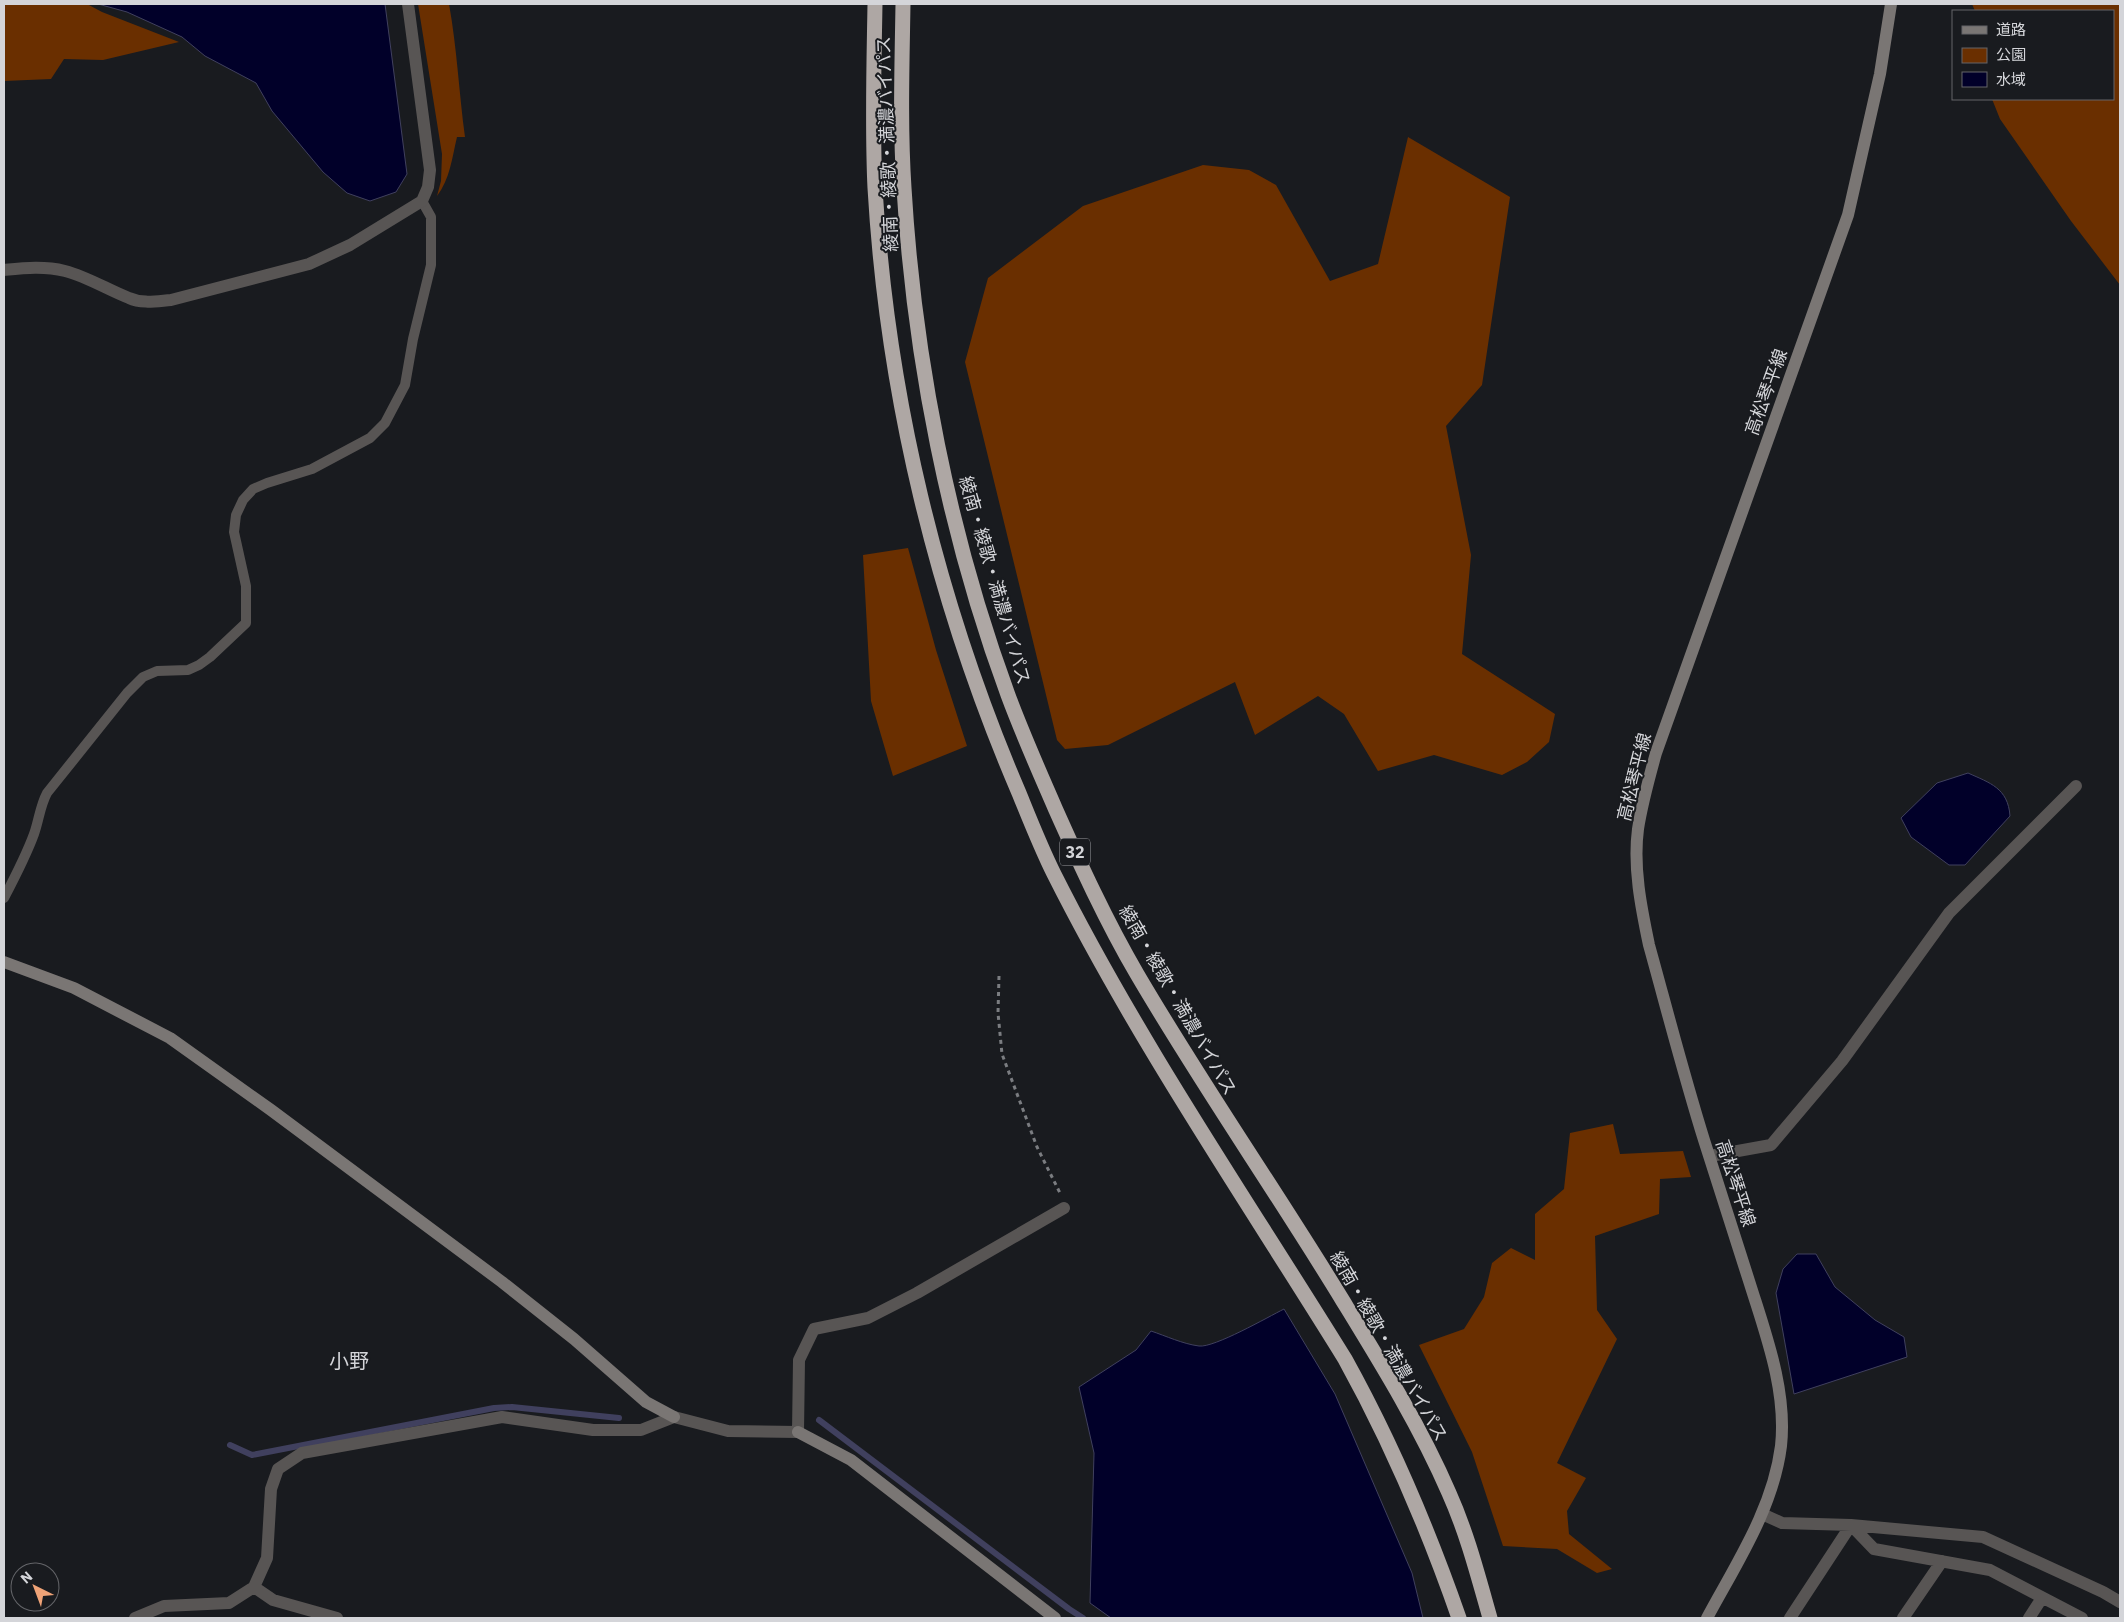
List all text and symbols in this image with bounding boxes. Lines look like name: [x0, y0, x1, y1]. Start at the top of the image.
legend: [1952, 10, 2114, 100]
text: 道路: [1996, 20, 2026, 39]
street label: 綾南・綾歌・満濃バイパス: [872, 36, 902, 252]
text: 公園: [1996, 45, 2026, 64]
text: 水域: [1996, 70, 2026, 89]
street label: 高松琴平線: [1740, 346, 1792, 438]
street label: 綾南・綾歌・満濃バイパス: [954, 473, 1036, 687]
street label: 高松琴平線: [1612, 731, 1656, 823]
road number: 32: [1060, 839, 1090, 866]
street label: 綾南・綾歌・満濃バイパス: [1114, 901, 1242, 1099]
street label: 高松琴平線: [1711, 1137, 1761, 1229]
street label: 綾南・綾歌・満濃バイパス: [1325, 1247, 1453, 1445]
district label: 小野: [329, 1347, 369, 1374]
north arrow: [10, 1562, 60, 1612]
text: N: [17, 1567, 36, 1587]

